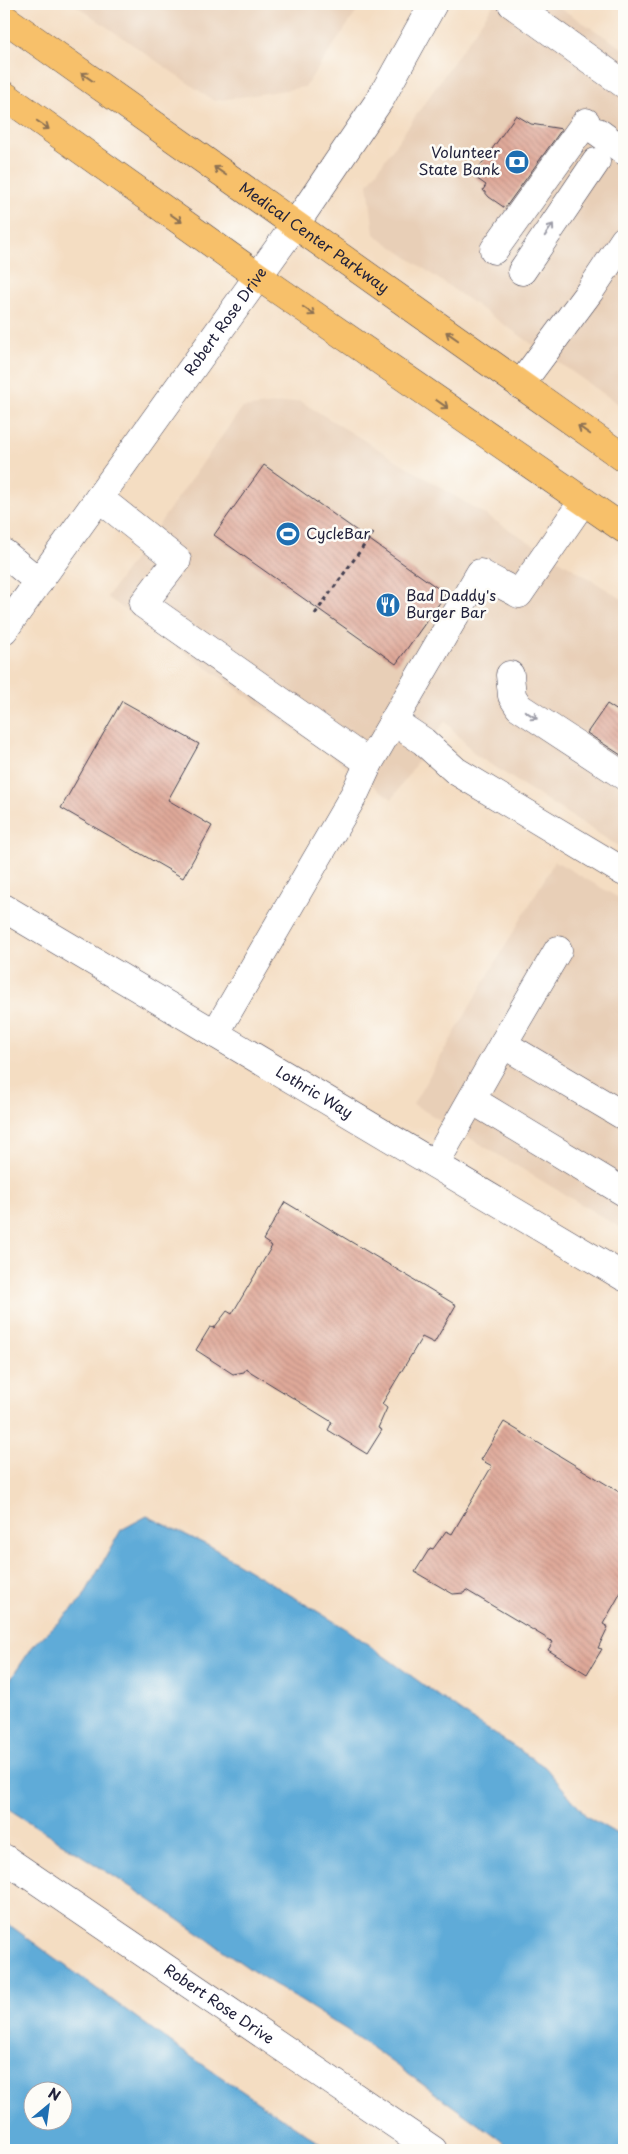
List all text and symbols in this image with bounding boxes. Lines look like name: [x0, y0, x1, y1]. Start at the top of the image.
one-way arrow: [80, 72, 94, 82]
one-way arrow: [36, 120, 50, 130]
place label: Volunteer State Bank: [418, 140, 500, 180]
bank icon: Volunteer State Bank: [504, 149, 530, 175]
one-way arrow: [213, 166, 227, 176]
street label: Medical Center Parkway: [235, 176, 394, 298]
one-way arrow: [168, 213, 182, 223]
one-way arrow: [544, 224, 554, 238]
street label: Robert Rose Drive: [178, 261, 272, 380]
one-way arrow: [302, 306, 316, 316]
one-way arrow: [445, 331, 459, 341]
one-way arrow: [435, 399, 449, 409]
one-way arrow: [578, 425, 592, 435]
sports icon: CycleBar: [275, 521, 301, 547]
place label: CycleBar: [306, 521, 370, 544]
place label: Bad Daddy's Burger Bar: [406, 583, 496, 623]
restaurant icon: Bad Daddy's Burger Bar: [375, 592, 401, 618]
one-way arrow: [524, 710, 538, 720]
street label: Lothric Way: [272, 1059, 358, 1123]
street label: Robert Rose Drive: [160, 1957, 280, 2049]
north arrow: [22, 2082, 72, 2132]
text: N: [45, 2082, 64, 2106]

